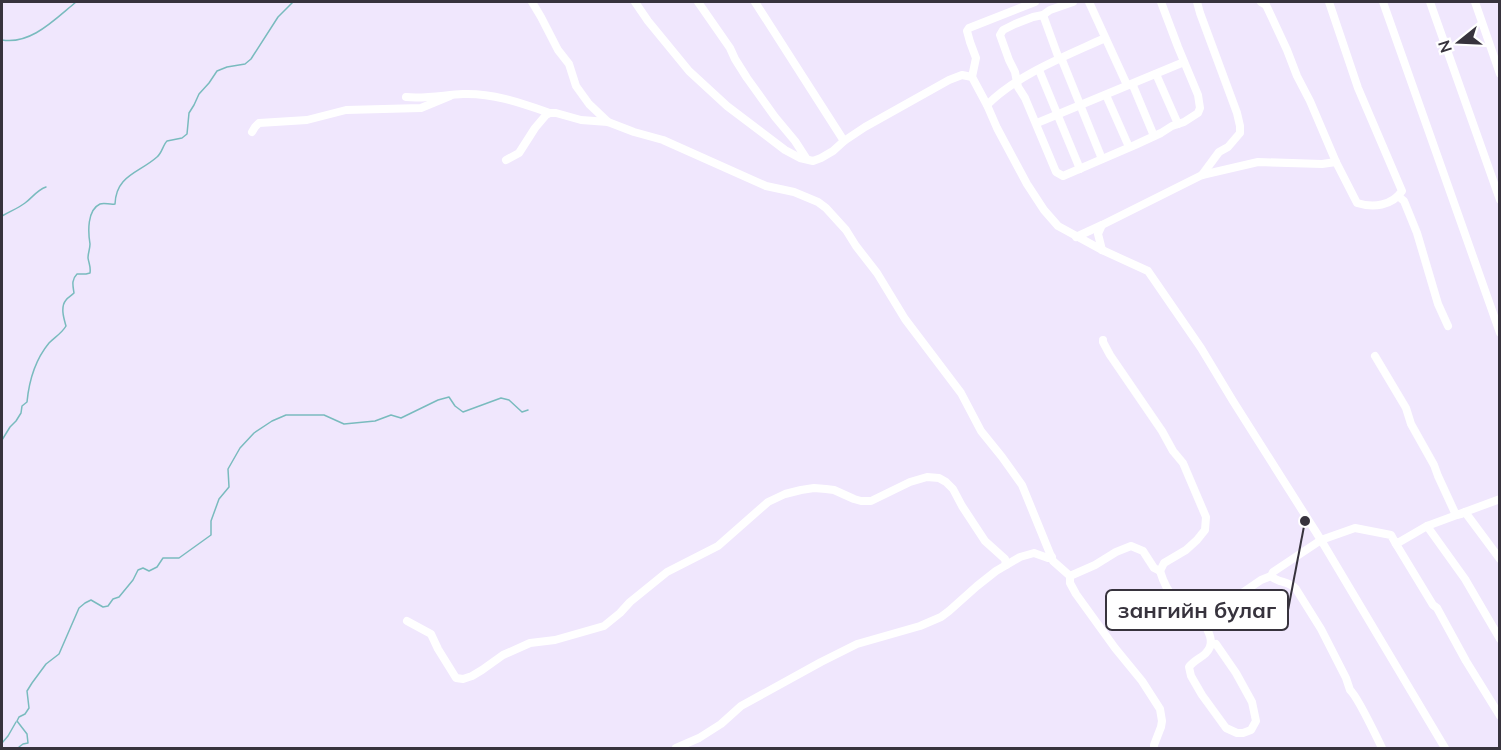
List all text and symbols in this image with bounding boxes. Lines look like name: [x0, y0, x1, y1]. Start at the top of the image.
north arrow: [1429, 12, 1489, 72]
text: N: [1433, 38, 1456, 55]
callout: зангийн булаг: [1106, 590, 1288, 630]
text: зангийн булаг: [1118, 596, 1276, 624]

